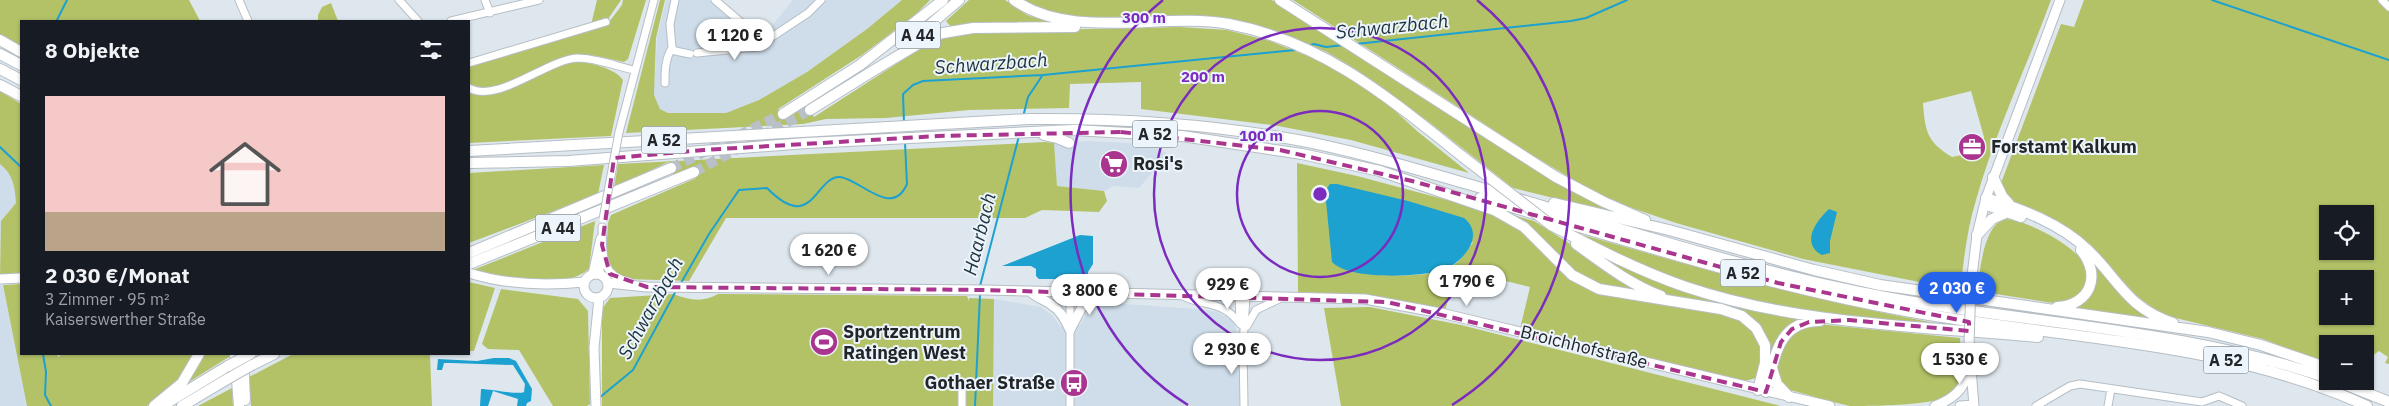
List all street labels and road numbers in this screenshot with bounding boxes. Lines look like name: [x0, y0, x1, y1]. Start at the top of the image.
road number: A 44: [896, 22, 940, 48]
road number: A 52: [1132, 120, 1178, 148]
road number: A 52: [642, 126, 686, 154]
road number: A 44: [536, 214, 580, 242]
road number: A 52: [1720, 260, 1766, 286]
street label: Broichhofstraße: [1518, 320, 1650, 374]
road number: A 52: [2204, 346, 2248, 374]

